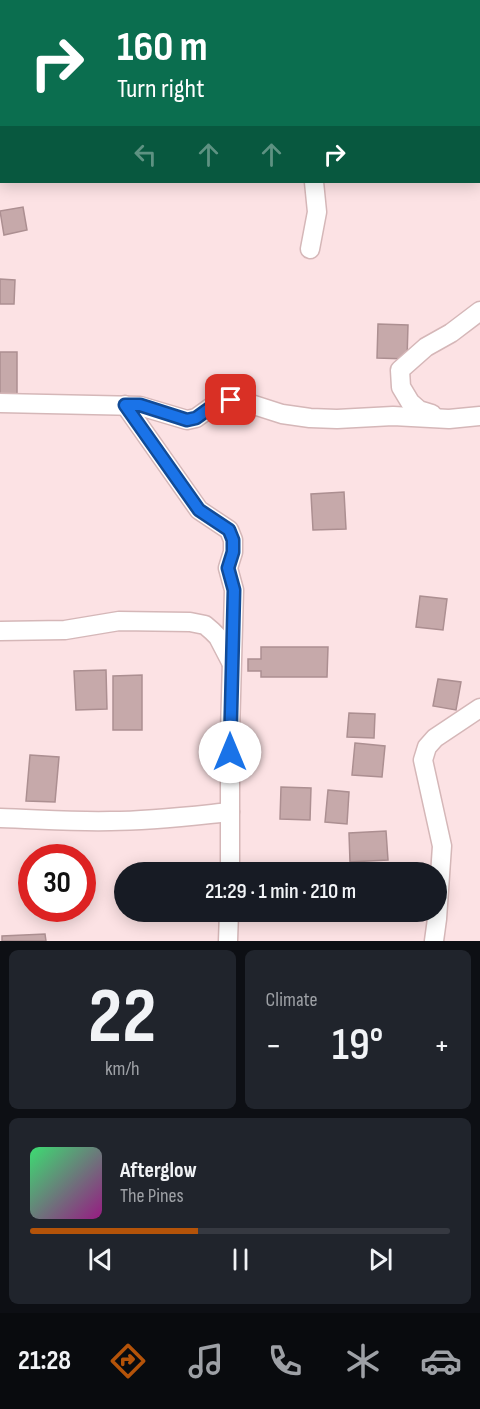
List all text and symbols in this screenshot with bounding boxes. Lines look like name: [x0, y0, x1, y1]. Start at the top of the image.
text: 160 m: [117, 22, 208, 73]
icon: right: [18, 24, 96, 102]
text: Turn right: [117, 73, 204, 105]
icon: left: [129, 138, 162, 171]
icon: ahead: [192, 138, 225, 171]
icon: ahead: [255, 138, 288, 171]
icon: right: [318, 138, 351, 171]
pin: [205, 374, 256, 425]
icon: arrive: [214, 383, 247, 416]
position arrow: [198, 720, 262, 784]
speed limit sign: 30: [18, 844, 96, 922]
text: 21:29 · 1 min · 210 m: [205, 878, 356, 905]
text: 22: [88, 971, 156, 1064]
text: Climate: [266, 988, 318, 1012]
text: 19°: [332, 1018, 383, 1073]
text: −: [266, 1026, 282, 1066]
text: +: [434, 1026, 450, 1066]
text: km/h: [105, 1057, 140, 1081]
text: Afterglow: [120, 1157, 197, 1184]
text: The Pines: [120, 1184, 184, 1208]
icon: previous: [84, 1243, 117, 1276]
icon: pause: [224, 1243, 257, 1276]
icon: next: [364, 1243, 397, 1276]
icon: directions: [107, 1340, 149, 1382]
icon: music: [185, 1340, 227, 1382]
icon: phone: [264, 1340, 306, 1382]
icon: climate: [342, 1340, 384, 1382]
icon: car: [420, 1340, 462, 1382]
text: 21:28: [18, 1345, 71, 1377]

